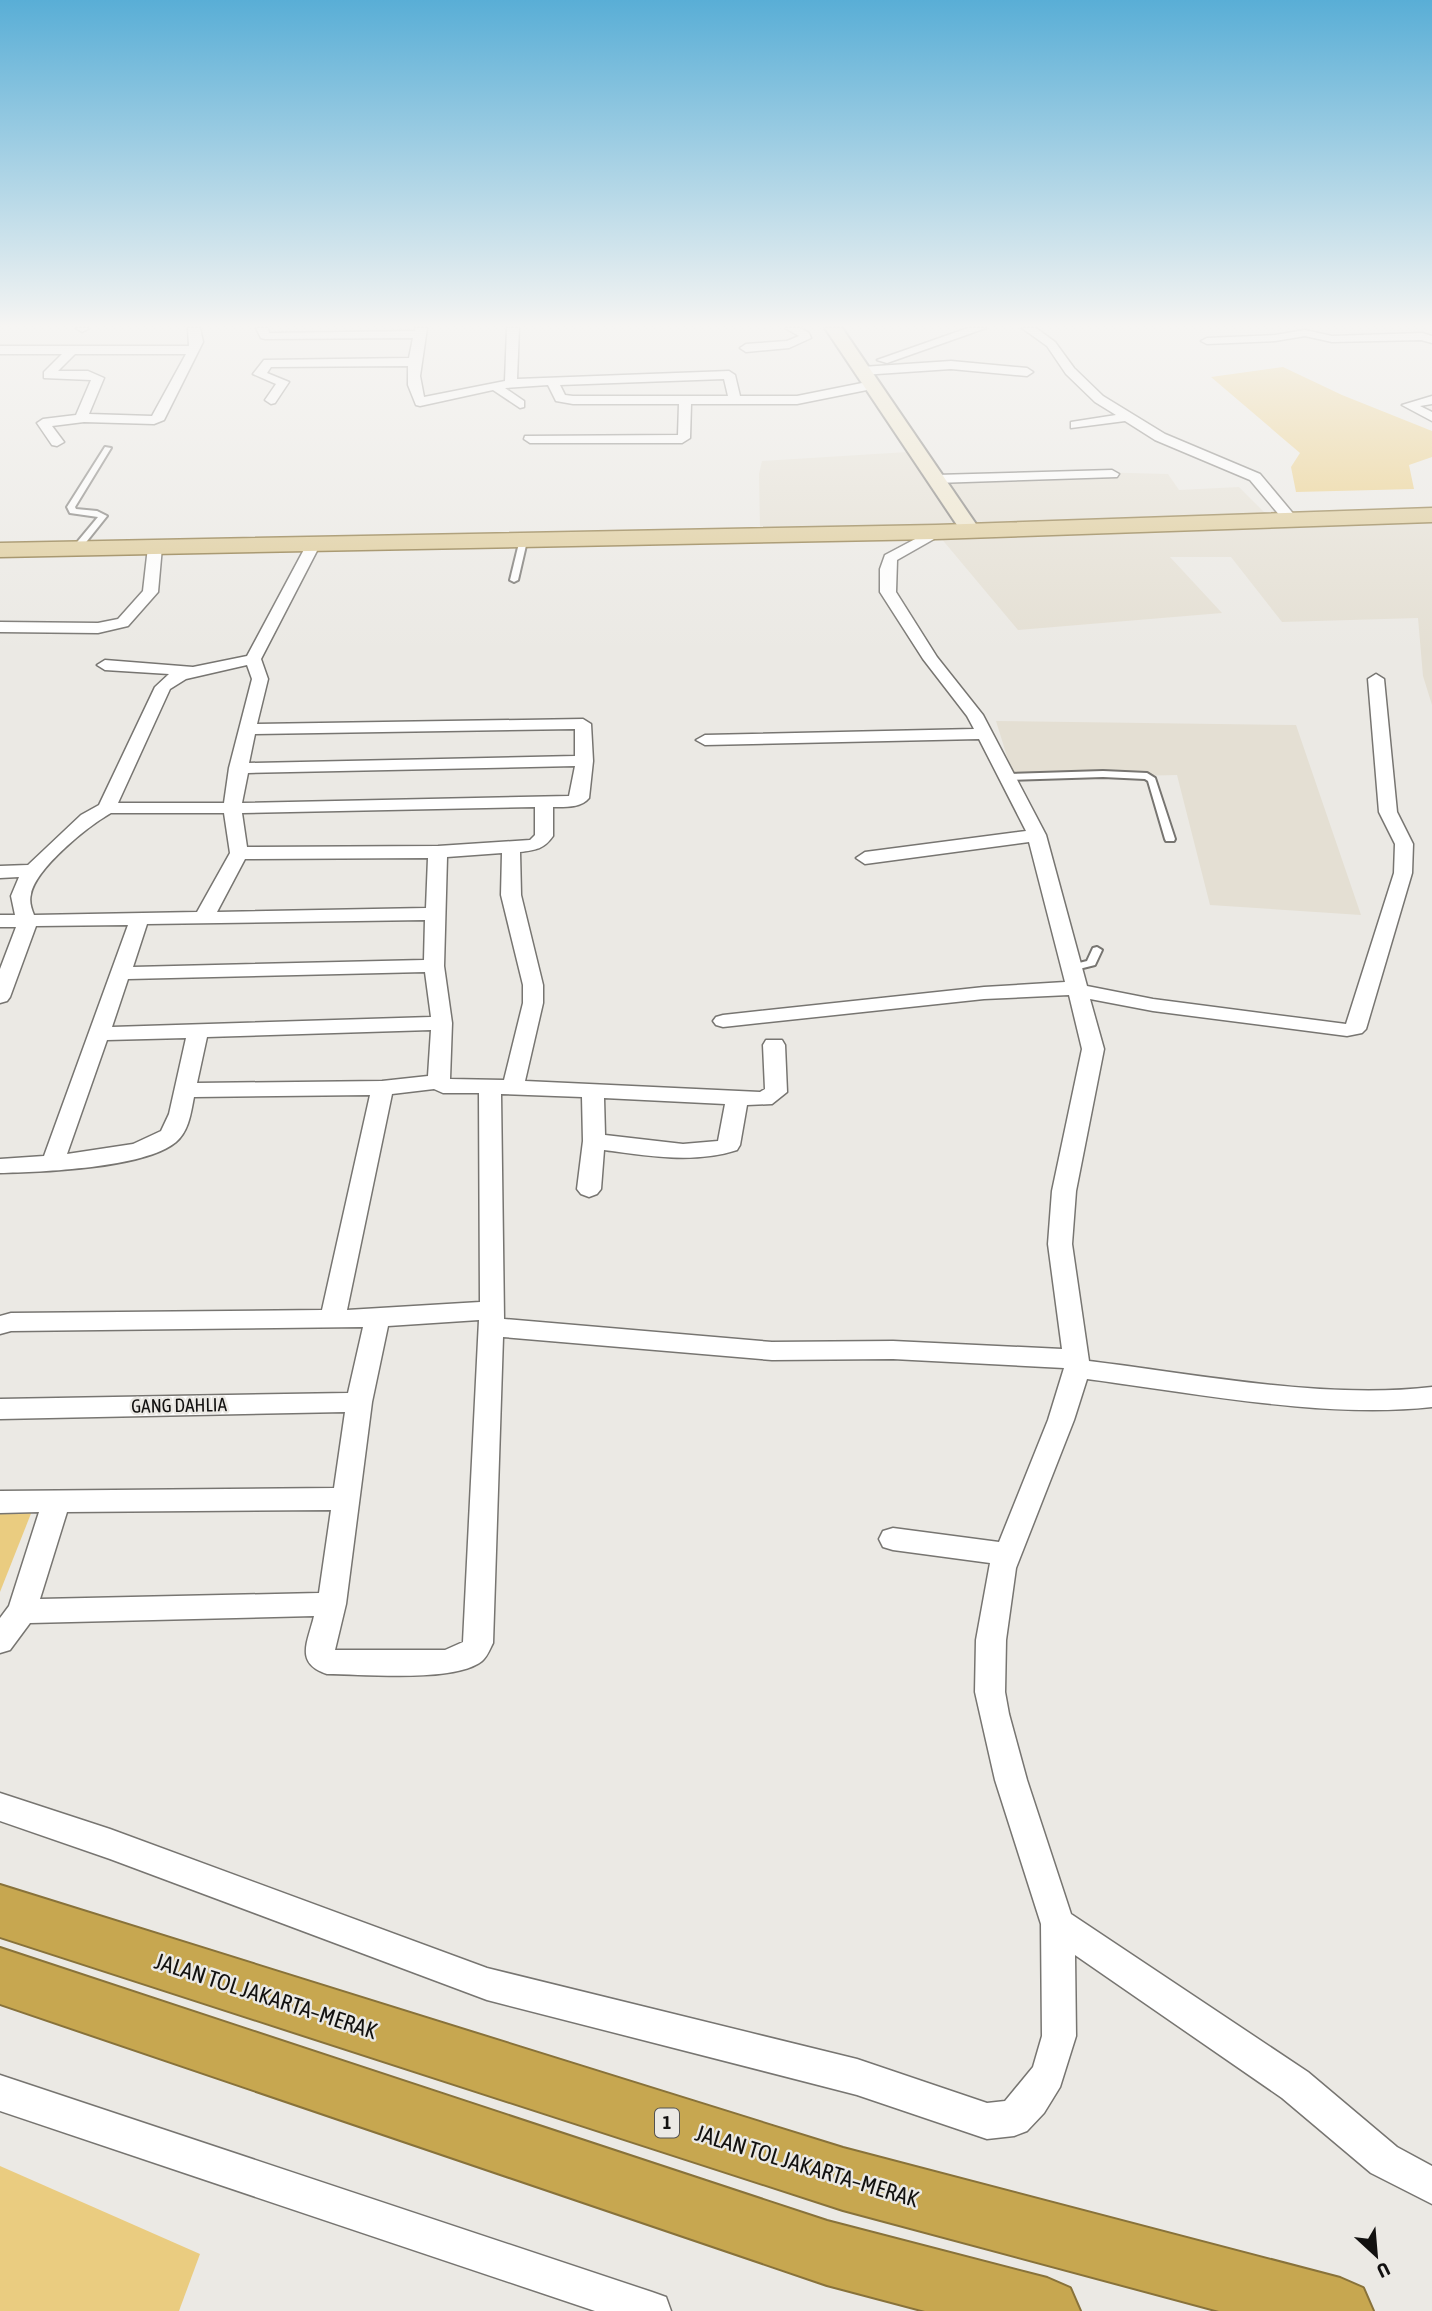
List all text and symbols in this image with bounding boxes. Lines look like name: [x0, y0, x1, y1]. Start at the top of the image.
street label: GANG DAHLIA: [131, 1393, 228, 1417]
street label: JALAN TOL JAKARTA–MERAK: [152, 1948, 381, 2044]
road number: 1: [655, 2108, 679, 2138]
street label: JALAN TOL JAKARTA–MERAK: [692, 2120, 923, 2213]
north arrow: [1341, 2220, 1411, 2290]
text: U: [1374, 2258, 1393, 2283]

